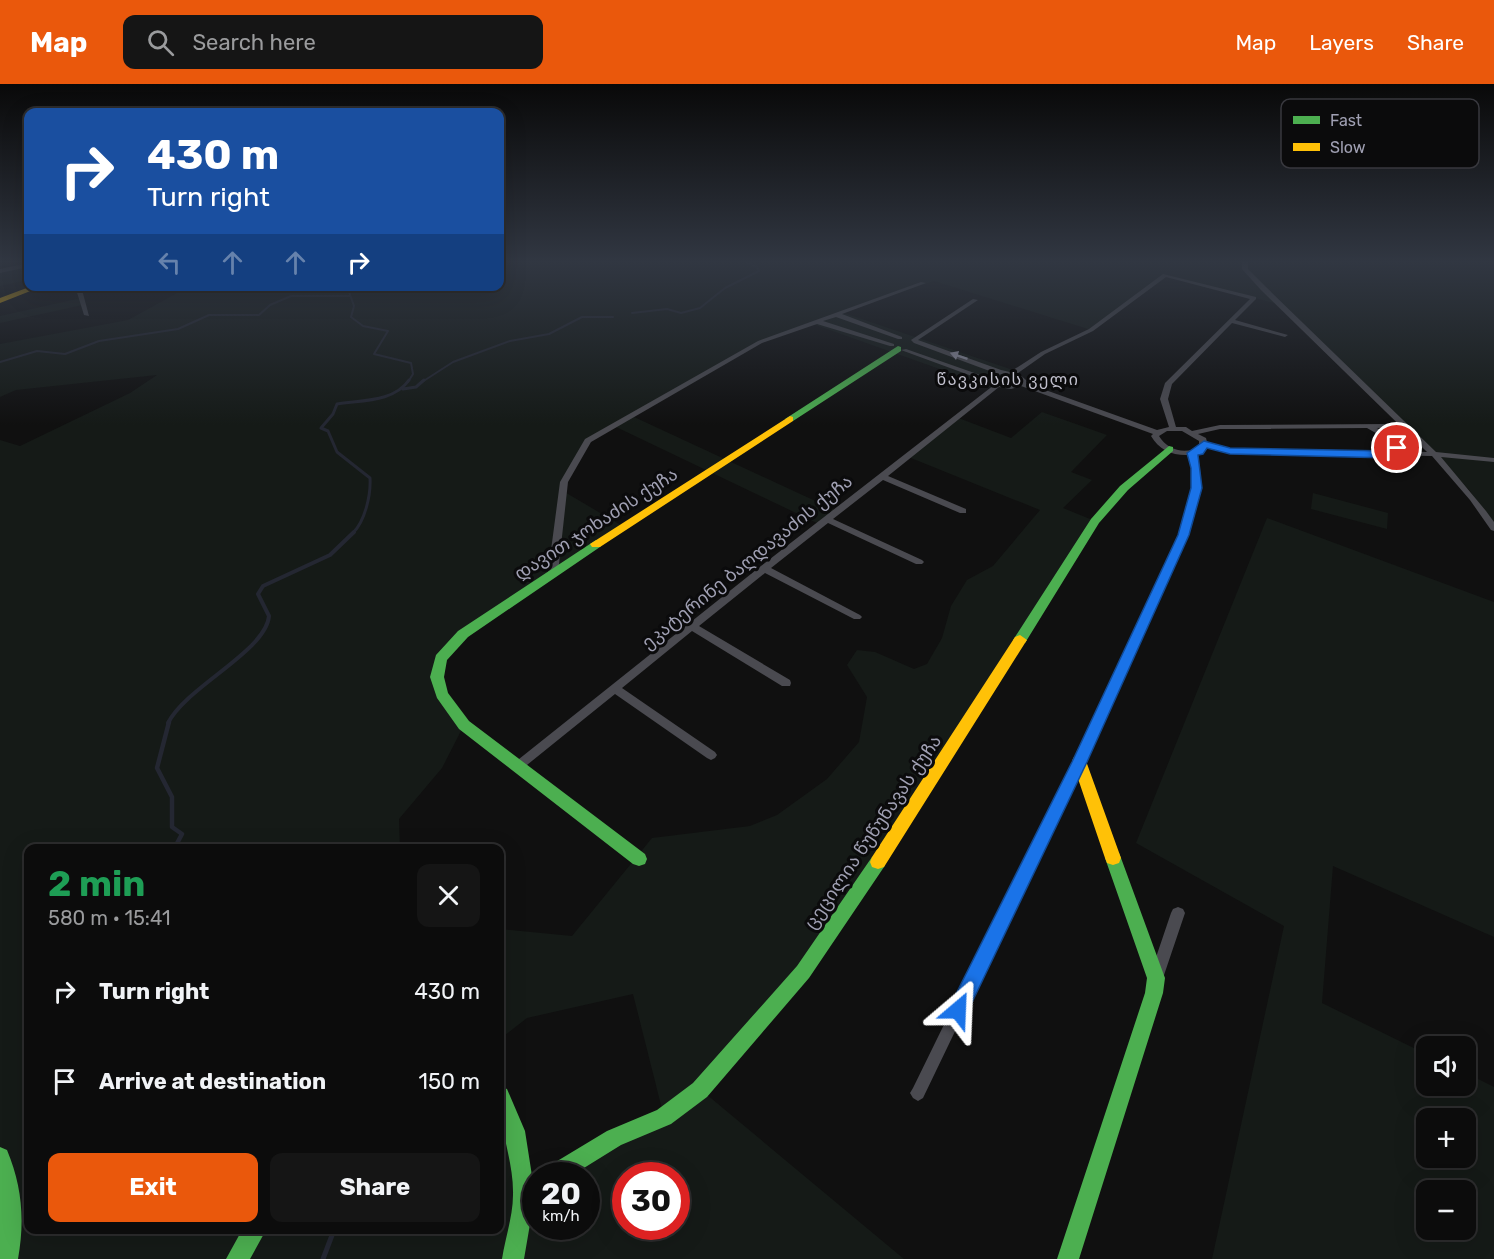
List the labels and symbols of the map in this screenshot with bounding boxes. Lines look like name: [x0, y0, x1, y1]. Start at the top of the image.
legend: [1281, 99, 1479, 168]
text: Fast: [1330, 111, 1362, 130]
text: Slow: [1330, 138, 1366, 157]
one-way arrow: [950, 351, 968, 360]
district label: წავკისის ველი: [937, 370, 1079, 390]
pin: [1371, 422, 1422, 473]
street label: დავით ჯოხაძის ქუჩა: [510, 463, 682, 585]
street label: ეკატერინე ბაღდავაძის ქუჩა: [637, 470, 857, 654]
street label: ცეცილია წუწუნავას ქუჩა: [800, 731, 946, 933]
position arrow: [926, 978, 990, 1042]
speed limit sign: 30: [612, 1162, 690, 1240]

